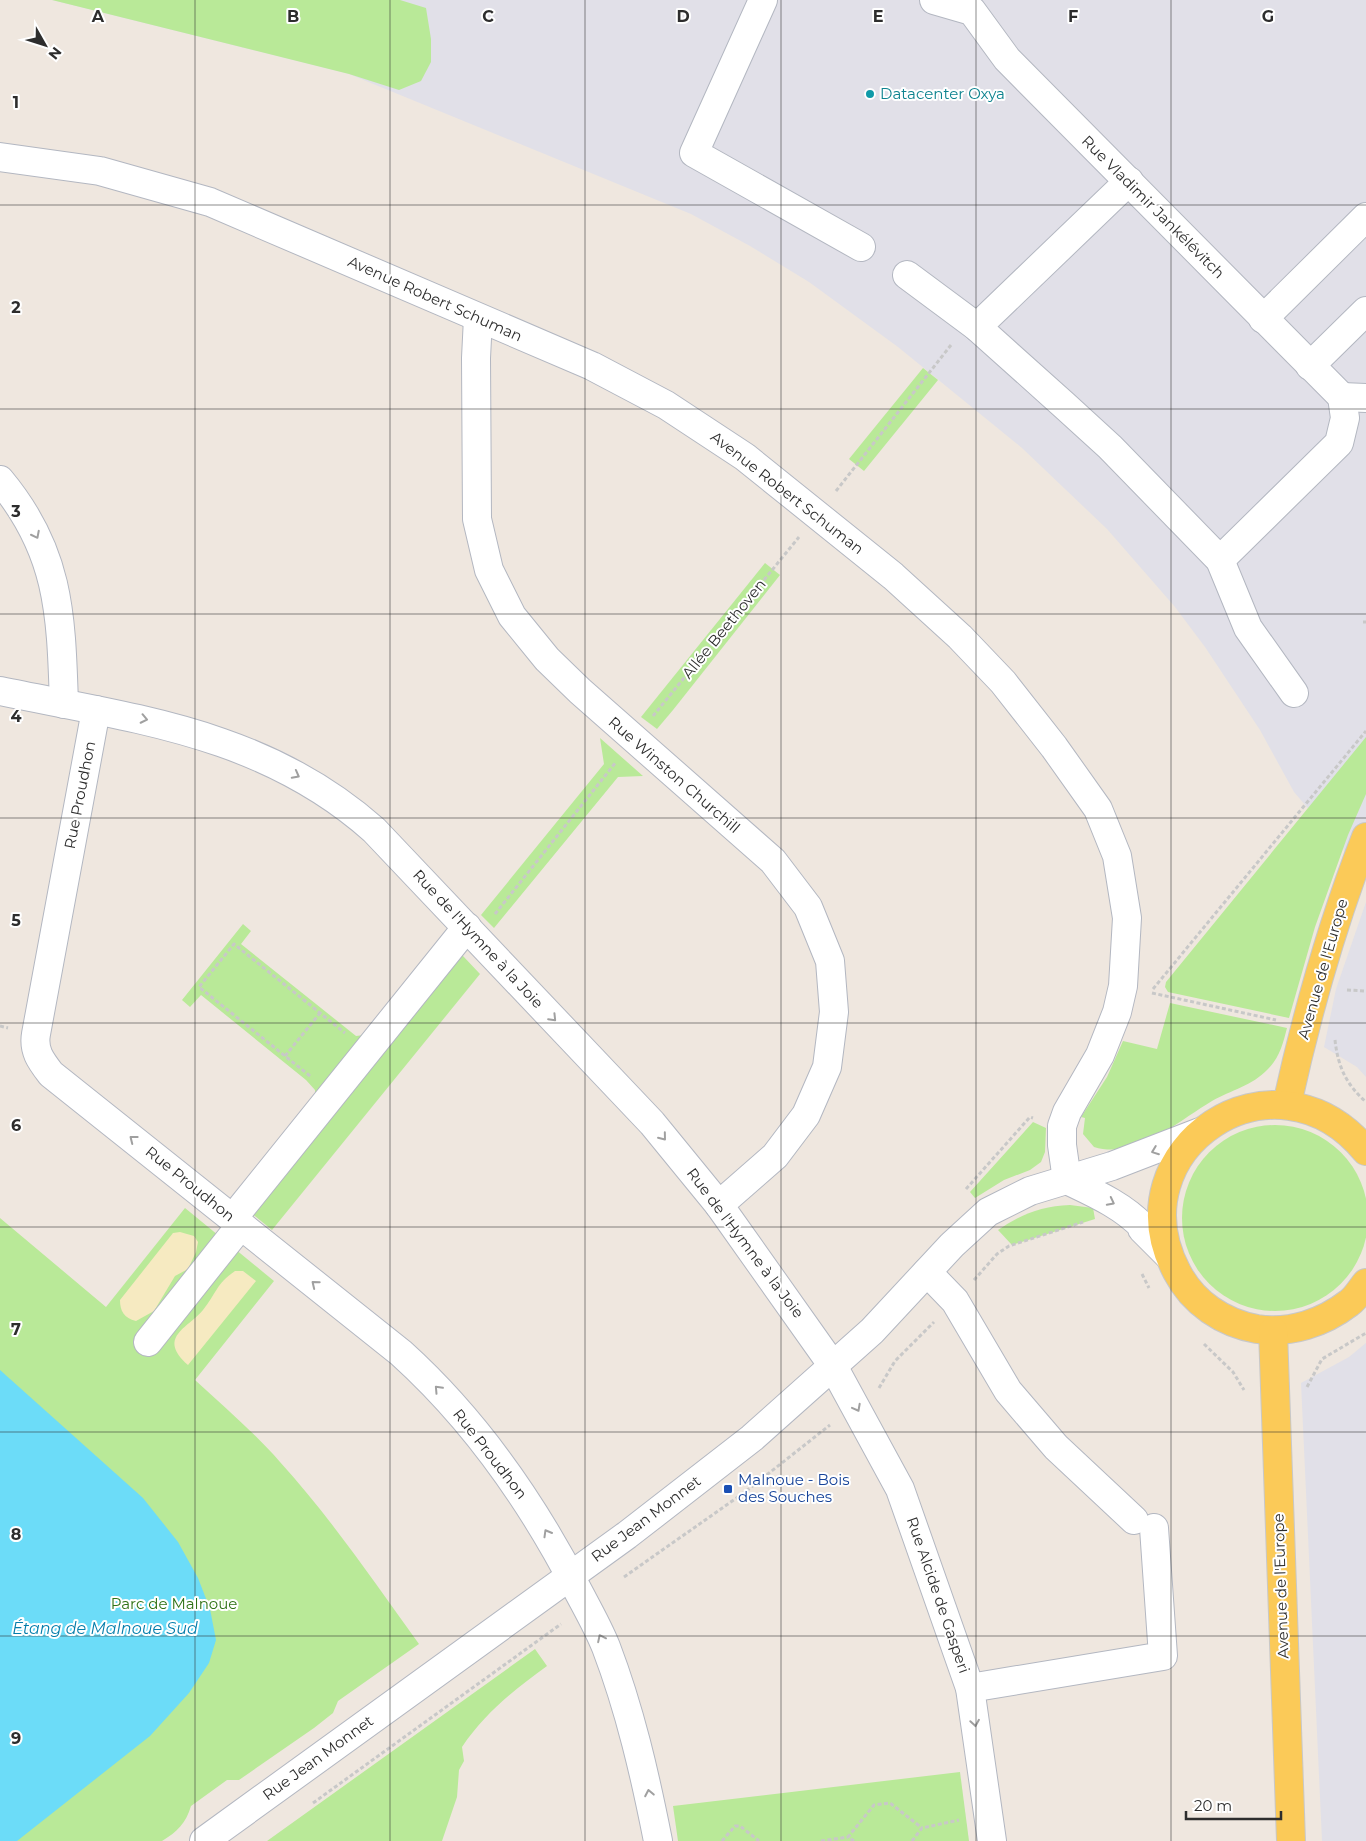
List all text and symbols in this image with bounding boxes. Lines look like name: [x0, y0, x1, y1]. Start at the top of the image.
text: A: [91, 7, 105, 26]
text: B: [287, 7, 299, 26]
text: C: [482, 7, 494, 26]
text: D: [676, 7, 690, 26]
text: E: [873, 7, 883, 26]
text: F: [1068, 7, 1078, 26]
text: G: [1262, 7, 1274, 26]
north arrow: [20, 20, 70, 70]
text: N: [45, 43, 66, 63]
place label: Datacenter Oxya: [880, 84, 1005, 103]
marker: Datacenter Oxya: [864, 88, 876, 100]
text: 1: [13, 93, 19, 112]
street label: Rue Vladimir Jankélévitch: [1078, 131, 1229, 282]
street label: Avenue Robert Schuman: [345, 251, 525, 346]
text: 2: [11, 298, 21, 317]
street label: Avenue Robert Schuman: [707, 427, 868, 558]
text: 3: [10, 502, 21, 521]
one-way arrow: [30, 530, 40, 539]
street label: Allée Beethoven: [678, 575, 770, 682]
text: 4: [10, 707, 22, 726]
street label: Rue Winston Churchill: [605, 712, 744, 837]
one-way arrow: [140, 713, 149, 724]
street label: Rue Proudhon: [60, 739, 99, 850]
one-way arrow: [291, 769, 300, 779]
street label: Rue de l'Hymne à la Joie: [409, 865, 548, 1012]
street label: Avenue de l'Europe: [1293, 896, 1352, 1041]
text: 5: [11, 911, 21, 930]
one-way arrow: [547, 1012, 556, 1021]
text: 6: [11, 1116, 21, 1135]
one-way arrow: [658, 1131, 666, 1140]
one-way arrow: [130, 1137, 139, 1145]
street label: Rue Proudhon: [142, 1142, 239, 1225]
one-way arrow: [1151, 1145, 1160, 1155]
street label: Rue de l'Hymne à la Joie: [683, 1164, 808, 1322]
one-way arrow: [1105, 1196, 1114, 1206]
one-way arrow: [312, 1282, 321, 1290]
text: 7: [11, 1320, 21, 1339]
one-way arrow: [435, 1386, 444, 1395]
one-way arrow: [851, 1403, 861, 1412]
street label: Rue Proudhon: [449, 1405, 532, 1503]
place label: Malnoue - Bois des Souches: [738, 1470, 850, 1506]
street label: Rue Jean Monnet: [587, 1471, 704, 1566]
marker: Malnoue - Bois des Souches: [722, 1483, 734, 1495]
street label: Avenue de l'Europe: [1268, 1513, 1293, 1659]
street label: Rue Alcide de Gasperi: [903, 1514, 974, 1676]
text: 8: [11, 1525, 21, 1544]
one-way arrow: [543, 1529, 553, 1538]
park label: Parc de Malnoue: [111, 1594, 237, 1613]
water label: Étang de Malnoue Sud: [12, 1619, 198, 1638]
one-way arrow: [597, 1634, 607, 1643]
street label: Rue Jean Monnet: [259, 1711, 377, 1804]
one-way arrow: [970, 1718, 980, 1727]
text: 9: [11, 1729, 21, 1748]
scale bar: [1186, 1788, 1281, 1820]
one-way arrow: [644, 1789, 654, 1798]
text: 20 m: [1194, 1796, 1232, 1815]

